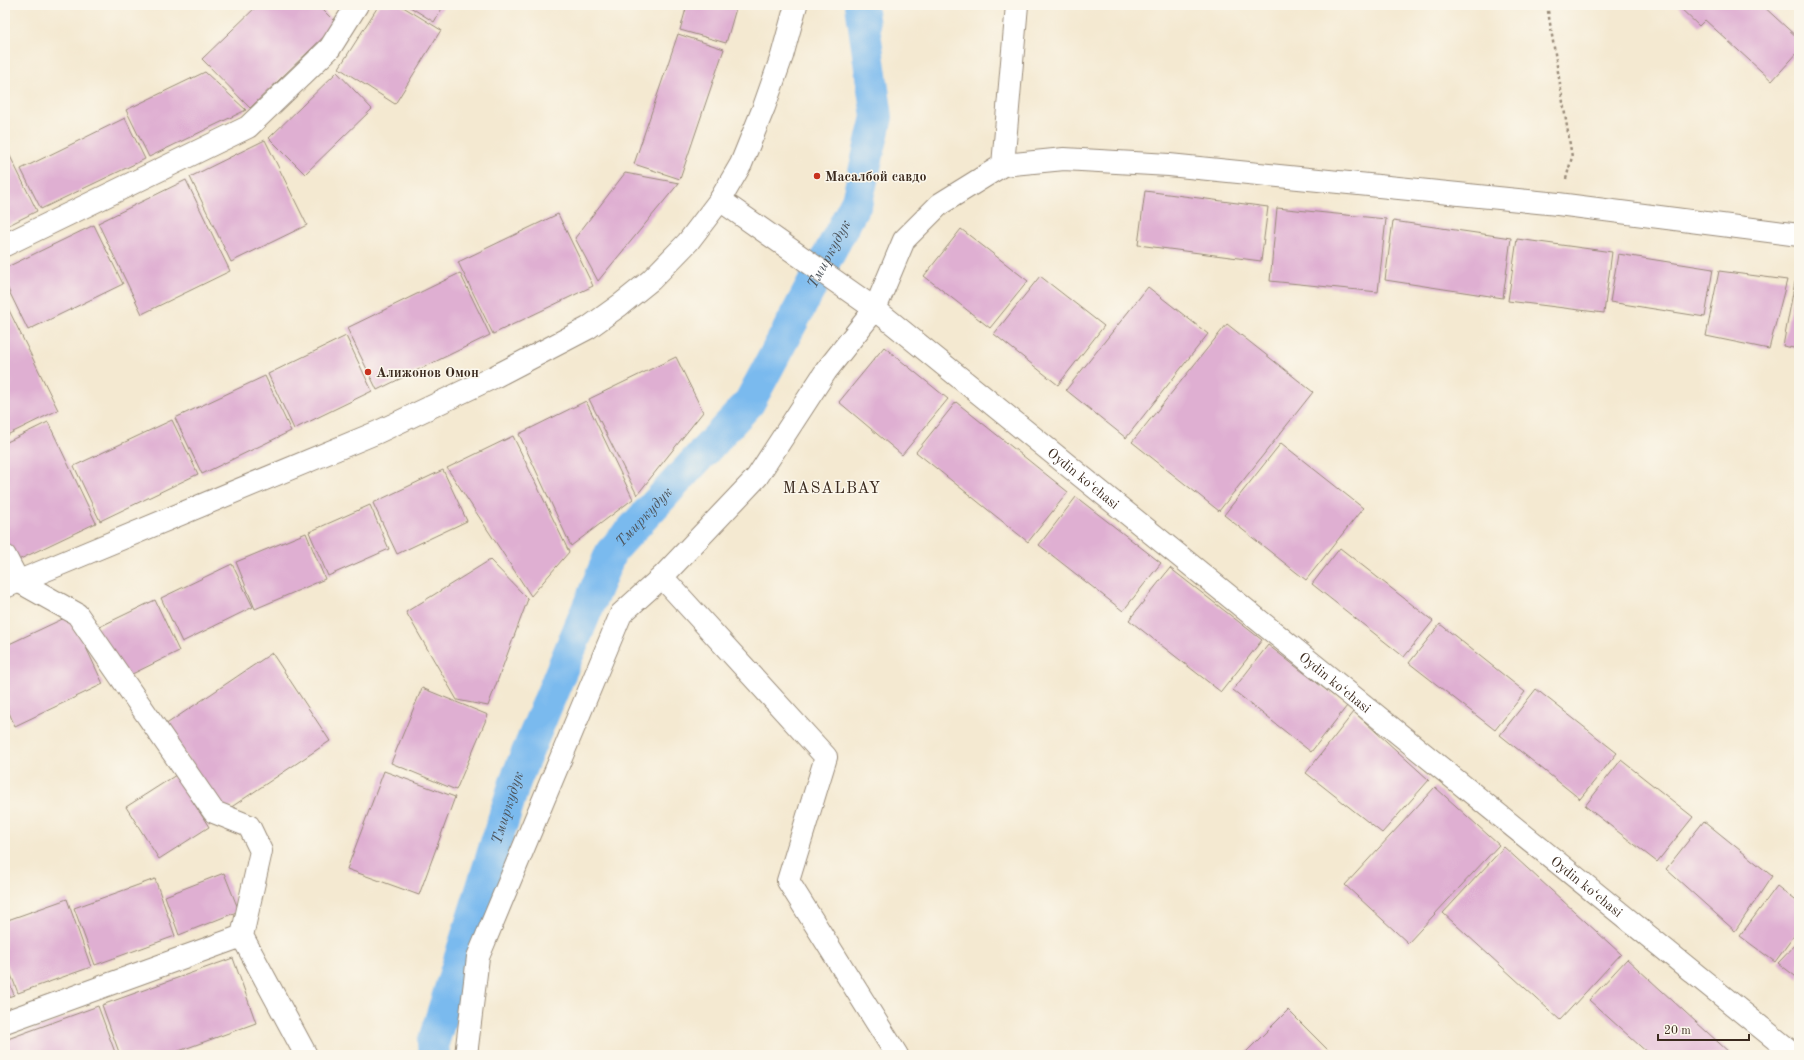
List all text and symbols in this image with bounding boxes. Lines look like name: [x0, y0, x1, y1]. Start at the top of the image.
place label: Масалбой савдо: [825, 170, 927, 184]
marker: Масалбой савдо: [812, 171, 822, 181]
water label: Тмиркудук: [806, 218, 854, 291]
place label: Алижонов Омон: [376, 366, 479, 380]
marker: Алижонов Омон: [363, 367, 373, 377]
street label: Oydin ko‘chasi: [1044, 446, 1122, 512]
district label: MASALBAY: [783, 481, 881, 497]
water label: Тмиркудук: [614, 485, 676, 551]
street label: Oydin ko‘chasi: [1296, 650, 1373, 716]
water label: Тмиркудук: [490, 769, 527, 846]
street label: Oydin ko‘chasi: [1548, 854, 1625, 920]
scale bar: [1658, 1016, 1749, 1042]
text: 20 m: [1664, 1025, 1691, 1037]

